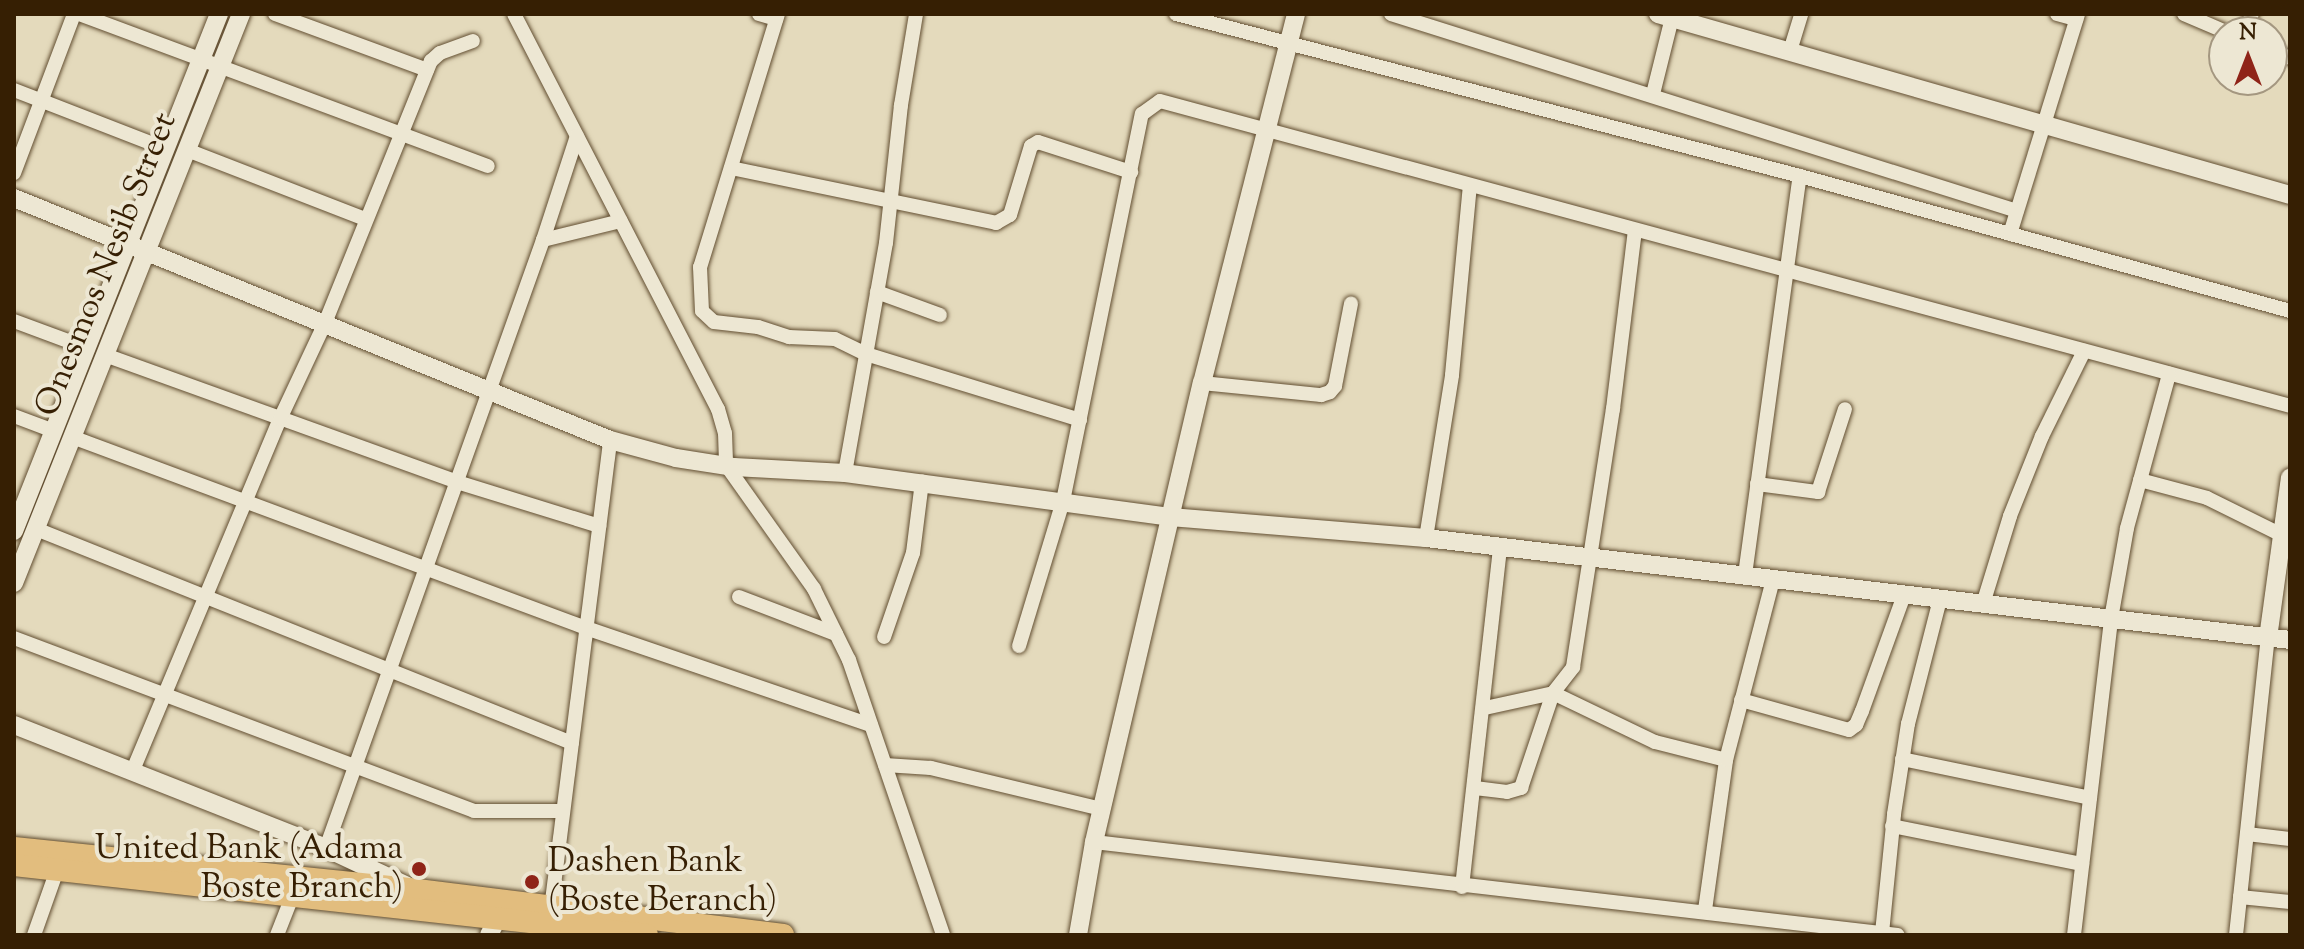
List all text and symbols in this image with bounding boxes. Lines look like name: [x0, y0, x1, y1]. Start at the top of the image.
north arrow: [2208, 16, 2288, 96]
text: N: [2239, 18, 2257, 50]
street label: Onesmos Nesib Street: [27, 107, 187, 423]
place label: United Bank (Adama Boste Branch): [95, 829, 403, 908]
place label: Dashen Bank (Boste Beranch): [548, 842, 777, 922]
marker: United Bank (Adama Boste Branch): [410, 860, 428, 878]
marker: Dashen Bank (Boste Beranch): [523, 873, 541, 891]

